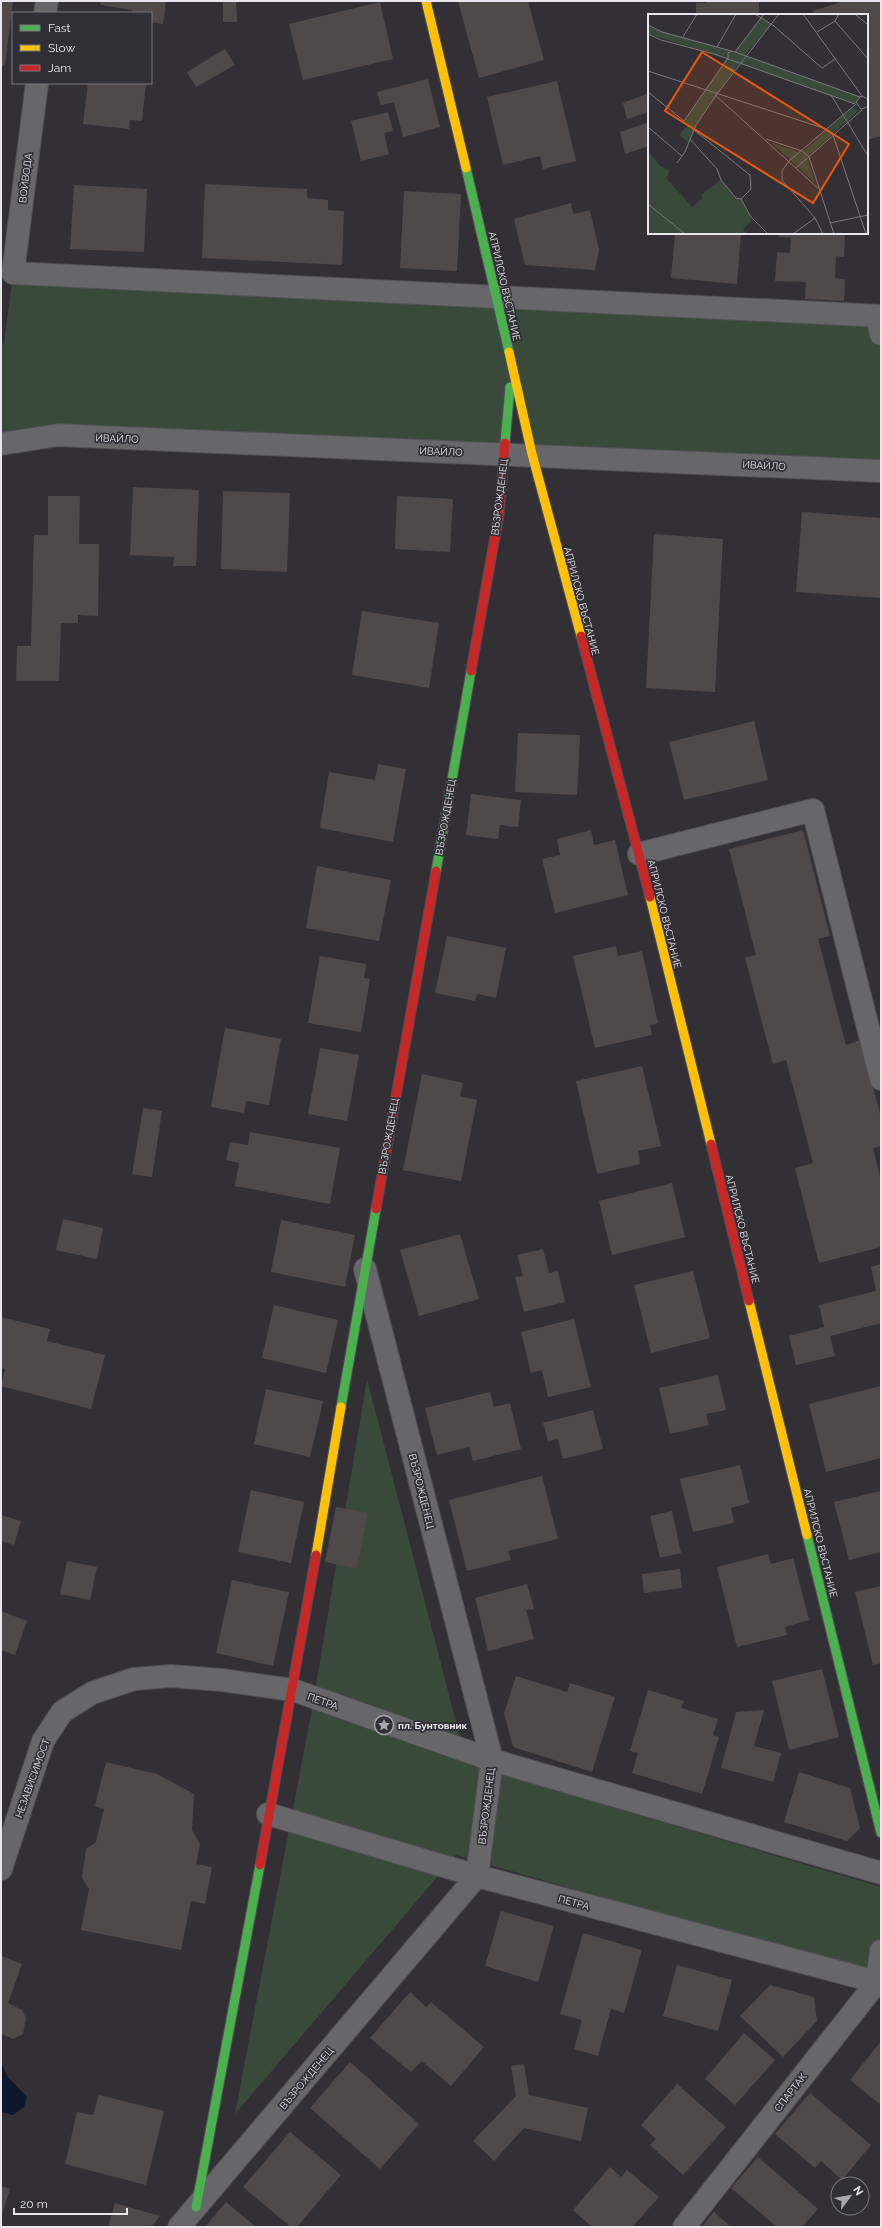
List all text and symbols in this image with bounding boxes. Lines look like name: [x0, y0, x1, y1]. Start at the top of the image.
legend: [12, 12, 152, 84]
inset map: [648, 14, 868, 234]
text: Fast: [48, 21, 71, 35]
text: Slow: [48, 41, 75, 55]
text: Jam: [48, 61, 71, 75]
street label: ВОЙВОДА: [17, 152, 34, 204]
street label: АПРИЛСКО ВЪСТАНИЕ: [487, 230, 522, 342]
street label: ИВАЙЛО: [95, 432, 139, 445]
street label: ИВАЙЛО: [419, 445, 463, 458]
street label: ВЪЗРОЖДЕНЕЦ: [489, 458, 510, 536]
street label: ИВАЙЛО: [742, 459, 786, 472]
street label: АПРИЛСКО ВЪСТАНИЕ: [562, 546, 601, 657]
street label: ВЪЗРОЖДЕНЕЦ: [433, 778, 458, 856]
street label: АПРИЛСКО ВЪСТАНИЕ: [646, 859, 683, 970]
street label: ВЪЗРОЖДЕНЕЦ: [376, 1097, 401, 1175]
street label: АПРИЛСКО ВЪСТАНИЕ: [724, 1174, 761, 1285]
street label: ВЪЗРОЖДЕНЕЦ: [407, 1452, 436, 1530]
street label: АПРИЛСКО ВЪСТАНИЕ: [802, 1488, 839, 1599]
street label: ПЕТРА: [306, 1691, 340, 1712]
place icon: пл. Бунтовник: [373, 1714, 395, 1736]
place label: пл. Бунтовник: [398, 1720, 468, 1731]
street label: НЕЗАВИСИМОСТ: [13, 1737, 52, 1819]
street label: ВЪЗРОЖДЕНЕЦ: [476, 1767, 497, 1845]
street label: ПЕТРА: [557, 1893, 591, 1912]
street label: ВЪЗРОЖДЕНЕЦ: [277, 2045, 335, 2111]
street label: СПАРТАК: [772, 2070, 809, 2114]
north arrow: [830, 2176, 870, 2216]
text: N: [850, 2184, 866, 2198]
scale bar: [14, 2190, 127, 2216]
text: 20 m: [20, 2197, 48, 2211]

